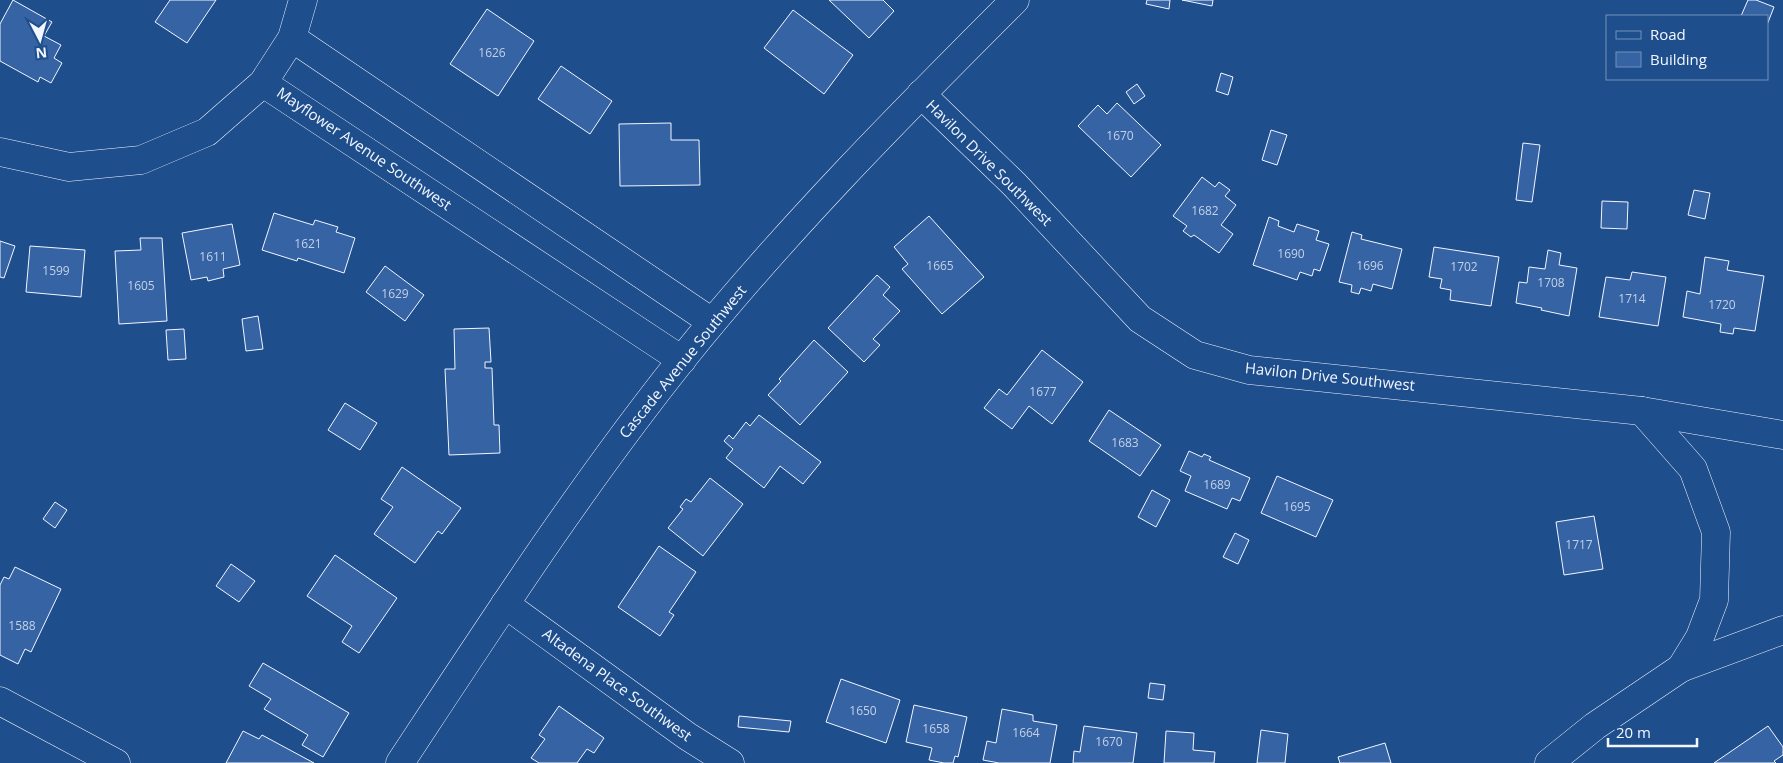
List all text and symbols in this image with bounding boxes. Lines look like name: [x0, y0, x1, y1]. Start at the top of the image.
north arrow: [15, 15, 65, 65]
legend: [1606, 15, 1768, 80]
text: Road: [1650, 24, 1686, 44]
text: N: [35, 43, 48, 63]
house number: 1626: [478, 44, 506, 61]
text: Building: [1650, 49, 1707, 69]
street label: Mayflower Avenue Southwest: [273, 82, 456, 214]
street label: Havilon Drive Southwest: [922, 95, 1057, 230]
house number: 1670: [1106, 127, 1134, 144]
house number: 1682: [1191, 202, 1219, 219]
house number: 1621: [294, 235, 322, 252]
house number: 1690: [1277, 245, 1305, 262]
house number: 1611: [199, 248, 227, 265]
house number: 1665: [926, 257, 954, 274]
house number: 1696: [1356, 257, 1384, 274]
house number: 1702: [1450, 258, 1478, 275]
house number: 1599: [42, 262, 70, 279]
house number: 1708: [1537, 274, 1565, 291]
house number: 1605: [127, 277, 155, 294]
street label: Cascade Avenue Southwest: [614, 281, 750, 442]
house number: 1629: [381, 285, 409, 302]
house number: 1714: [1618, 290, 1646, 307]
house number: 1720: [1708, 296, 1736, 313]
street label: Havilon Drive Southwest: [1244, 357, 1416, 395]
house number: 1677: [1029, 383, 1057, 400]
house number: 1683: [1111, 434, 1139, 451]
house number: 1689: [1203, 476, 1231, 493]
house number: 1695: [1283, 498, 1311, 515]
house number: 1717: [1565, 536, 1593, 553]
house number: 1588: [8, 617, 36, 634]
street label: Altadena Place Southwest: [539, 623, 696, 745]
house number: 1650: [849, 702, 877, 719]
scale bar: [1608, 716, 1697, 748]
house number: 1658: [922, 720, 950, 737]
text: 20 m: [1616, 722, 1651, 742]
house number: 1664: [1012, 724, 1040, 741]
house number: 1670: [1095, 733, 1123, 750]

